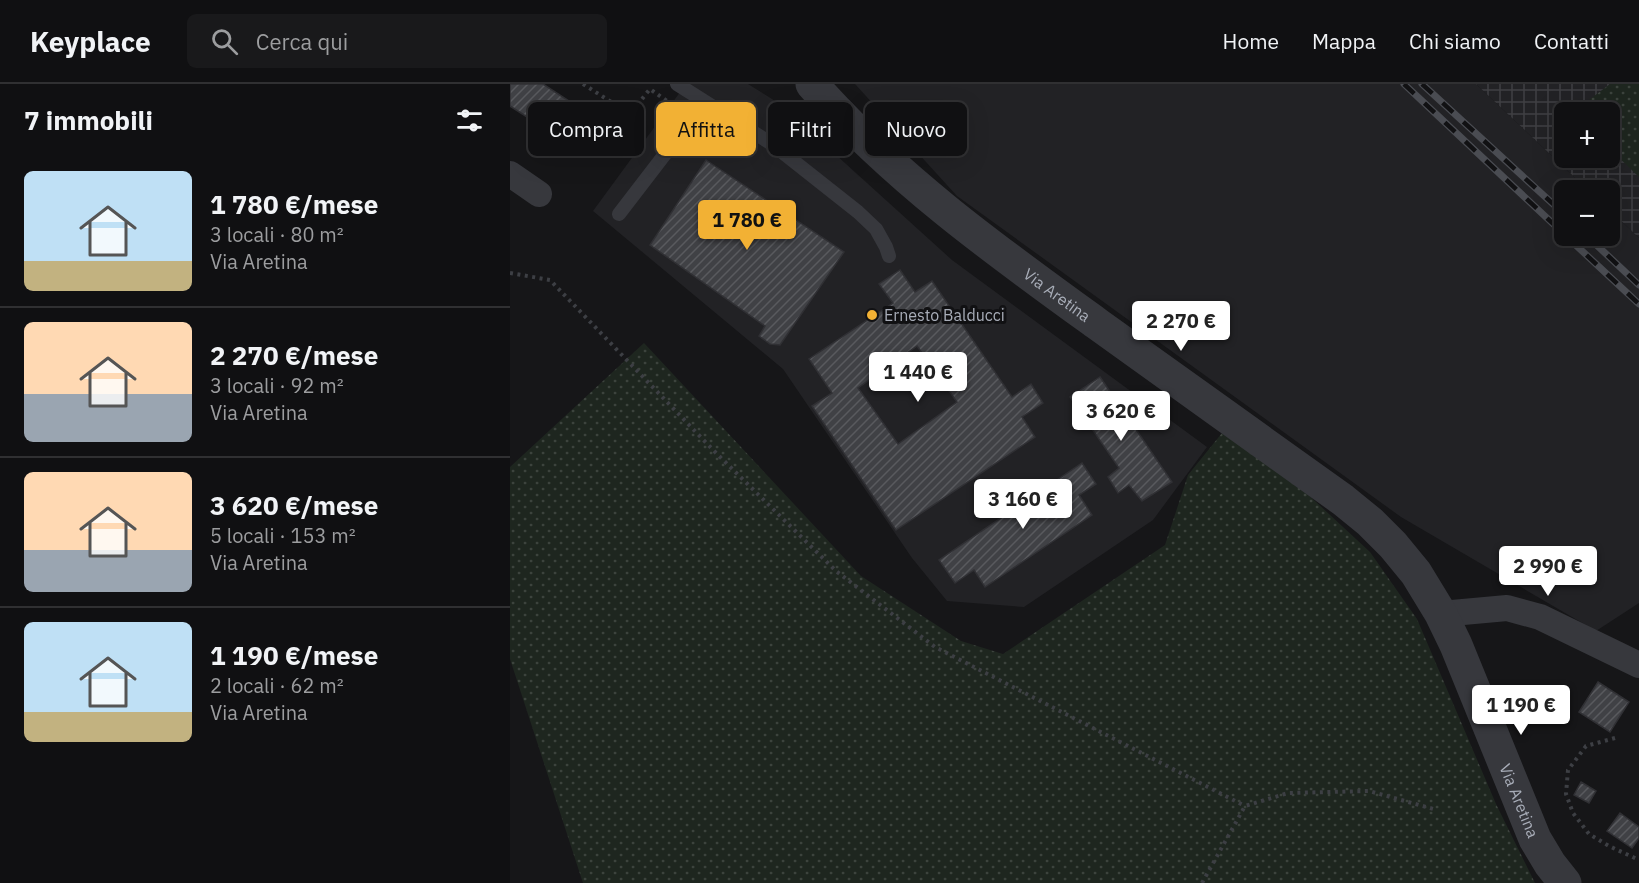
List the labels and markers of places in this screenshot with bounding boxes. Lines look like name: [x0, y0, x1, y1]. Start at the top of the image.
pin: 1 780 €: [692, 200, 802, 251]
pin: 2 270 €: [1126, 301, 1236, 352]
place label: Ernesto Balducci: [884, 305, 1005, 325]
marker: Ernesto Balducci: [865, 308, 879, 322]
pin: 1 440 €: [863, 352, 973, 403]
pin: 3 620 €: [1066, 391, 1176, 442]
pin: 3 160 €: [968, 479, 1078, 530]
pin: 2 990 €: [1493, 546, 1603, 597]
pin: 1 190 €: [1466, 685, 1576, 736]

